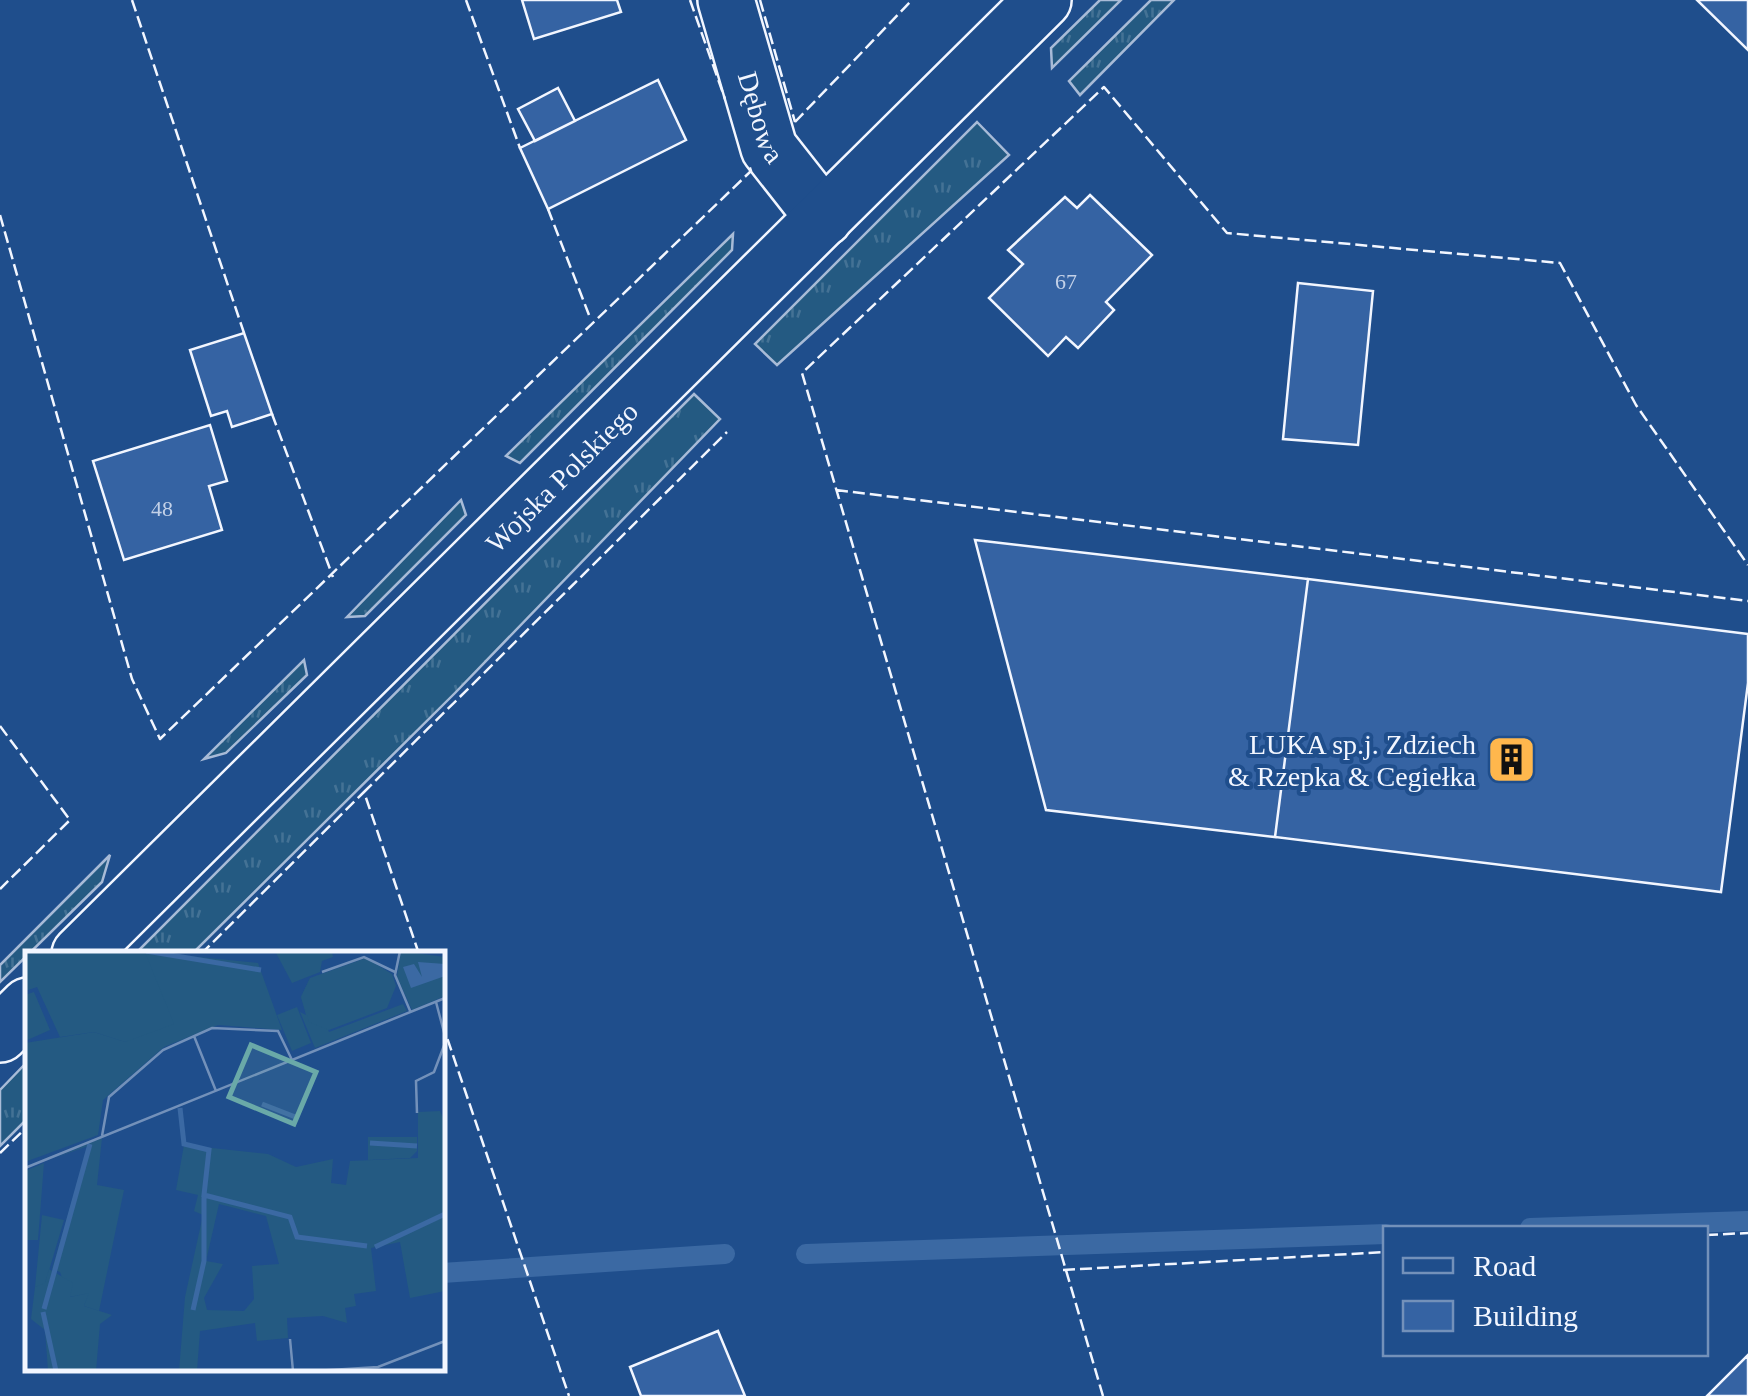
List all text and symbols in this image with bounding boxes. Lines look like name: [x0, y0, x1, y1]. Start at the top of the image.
street label: Dębowa: [732, 68, 790, 170]
house number: 67: [1055, 269, 1077, 294]
street label: Wojska Polskiego: [480, 396, 644, 559]
house number: 48: [151, 496, 173, 521]
place label: LUKA sp.j. Zdziech & Rzepka & Cegiełka: [1228, 729, 1477, 792]
building icon: LUKA sp.j. Zdziech & Rzepka & Cegiełka: [1485, 734, 1537, 786]
inset map: [25, 951, 445, 1371]
legend: [1383, 1226, 1708, 1356]
text: Road: [1473, 1249, 1536, 1282]
text: Building: [1473, 1299, 1578, 1332]

